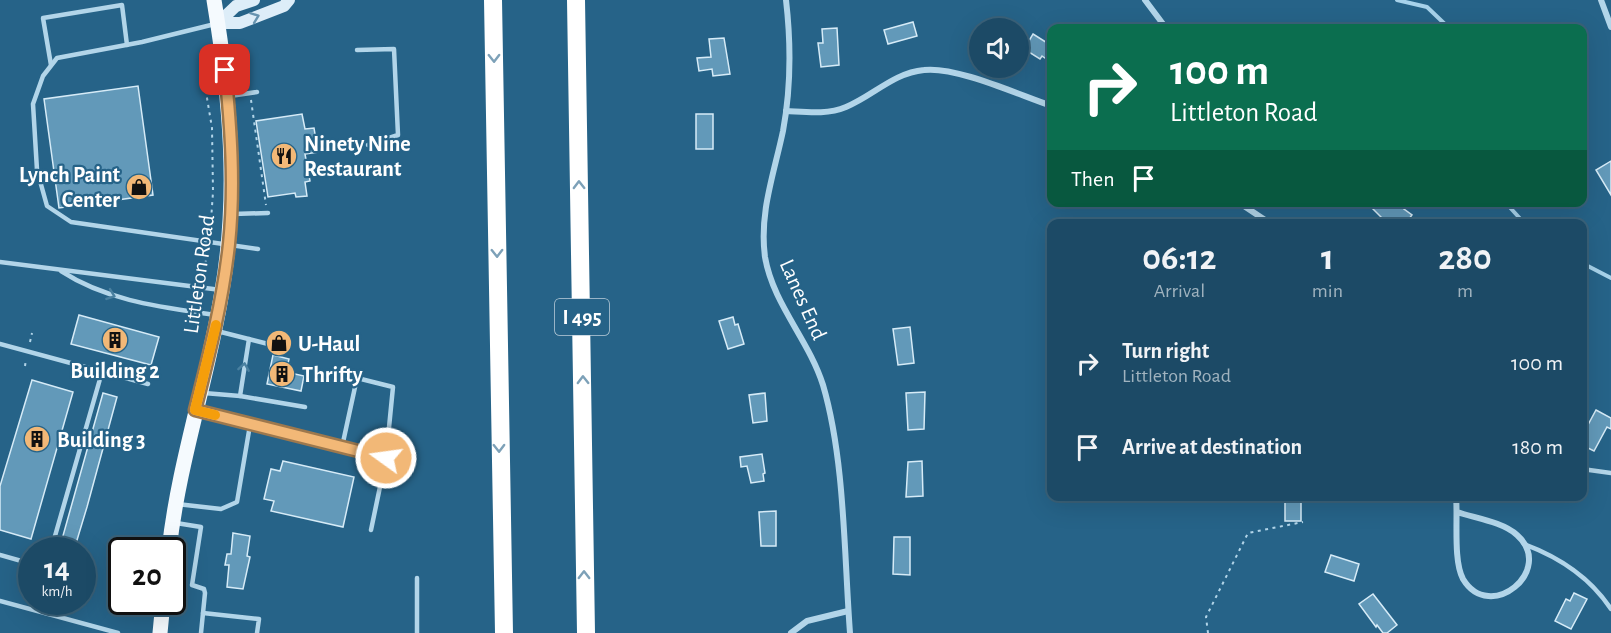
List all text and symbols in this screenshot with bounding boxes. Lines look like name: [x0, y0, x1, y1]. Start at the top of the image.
one-way arrow: [249, 12, 260, 24]
map controls: [969, 18, 1029, 78]
button: sound: [969, 18, 1029, 78]
pin: [199, 44, 250, 95]
icon: right: [1071, 48, 1149, 126]
text: 100 m: [1170, 50, 1269, 92]
icon: arrive: [208, 53, 241, 86]
one-way arrow: [488, 54, 500, 63]
text: Littleton Road: [1170, 99, 1317, 126]
place label: Ninety Nine Restaurant: [304, 133, 411, 180]
restaurant icon: Ninety Nine Restaurant: [269, 141, 299, 171]
icon: arrive: [1127, 162, 1160, 195]
place label: Lynch Paint Center: [19, 164, 121, 211]
text: Then: [1071, 168, 1115, 190]
shop icon: Lynch Paint Center: [124, 172, 154, 202]
one-way arrow: [573, 180, 586, 189]
street label: Littleton Road: [180, 213, 218, 335]
text: 06:12: [1142, 240, 1217, 276]
text: 1: [1321, 240, 1334, 276]
text: 280: [1438, 240, 1492, 276]
one-way arrow: [490, 249, 503, 258]
street label: Lanes End: [776, 256, 831, 343]
text: Arrival: [1154, 281, 1205, 301]
text: min: [1312, 281, 1343, 301]
text: m: [1457, 281, 1473, 301]
one-way arrow: [105, 287, 116, 300]
road number: I 495: [555, 299, 609, 335]
building icon: Building 2: [100, 325, 130, 355]
shop icon: U-Haul: [264, 328, 294, 358]
place label: U-Haul: [298, 333, 360, 355]
text: Turn right: [1122, 340, 1209, 362]
icon: right: [1071, 347, 1104, 380]
text: 100 m: [1511, 352, 1563, 374]
building icon: Thrifty: [267, 359, 297, 389]
place label: Building 2: [70, 360, 160, 382]
one-way arrow: [238, 363, 250, 372]
place label: Thrifty: [302, 364, 363, 387]
text: Littleton Road: [1122, 366, 1231, 386]
one-way arrow: [577, 375, 589, 384]
building icon: Building 3: [22, 424, 52, 454]
position arrow: [354, 426, 418, 490]
place label: Building 3: [57, 429, 146, 451]
icon: arrive: [1071, 431, 1104, 464]
text: Arrive at destination: [1122, 436, 1302, 458]
text: 180 m: [1512, 436, 1563, 458]
one-way arrow: [493, 444, 506, 453]
speed limit sign: 20: [108, 537, 186, 615]
text: 14: [44, 554, 70, 584]
one-way arrow: [578, 570, 591, 579]
text: km/h: [42, 584, 72, 599]

